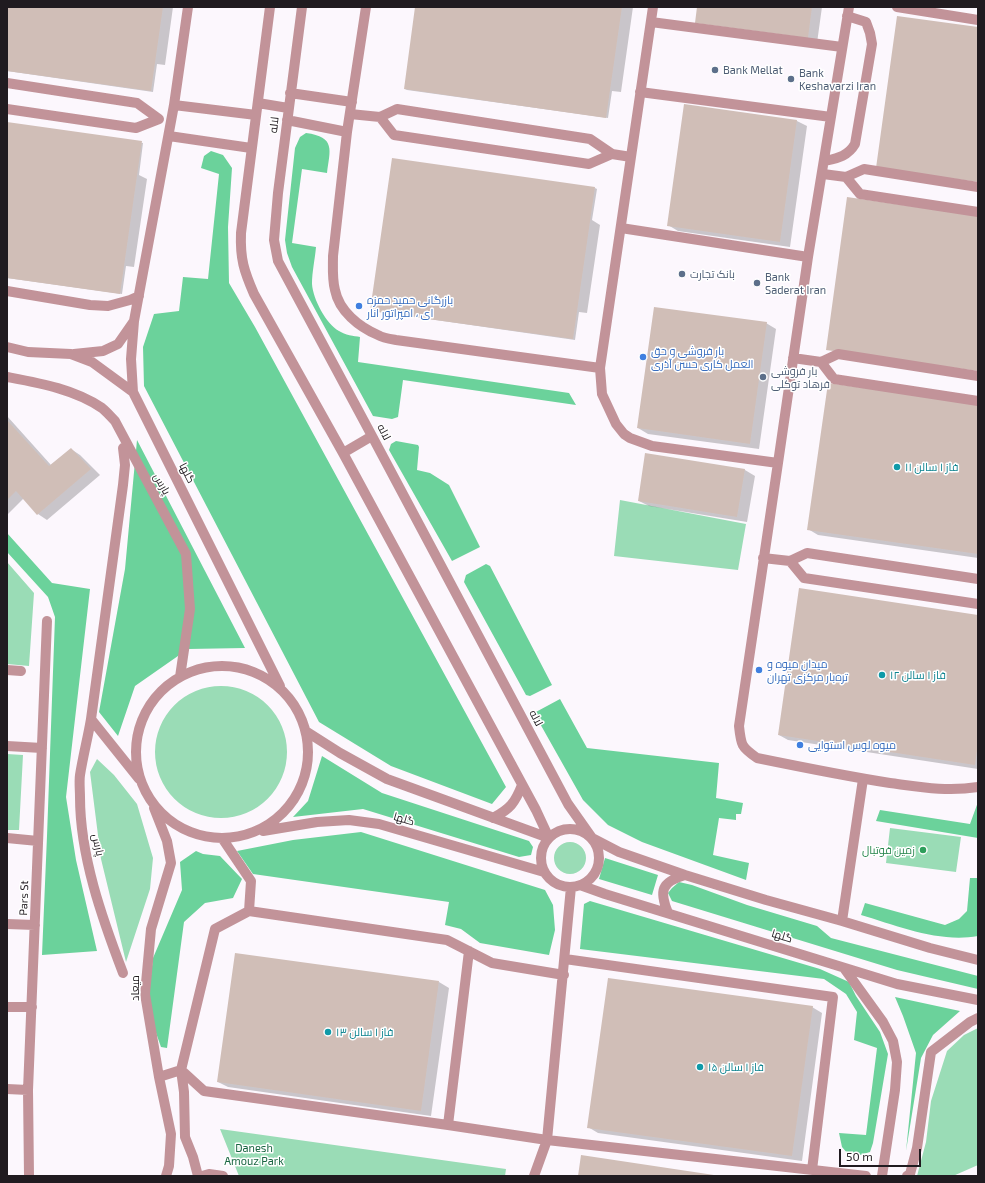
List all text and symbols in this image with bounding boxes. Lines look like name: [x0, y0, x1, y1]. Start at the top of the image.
place label: Bank Mellat: [723, 63, 783, 77]
marker: Bank Mellat: [710, 65, 720, 75]
place label: Bank Keshavarzi Iran: [799, 66, 876, 92]
marker: Bank Keshavarzi Iran: [786, 74, 796, 84]
street label: لاله: [266, 116, 282, 134]
place label: بانک تجارت: [690, 267, 735, 281]
marker: بانک تجارت: [677, 269, 687, 279]
place label: Bank Saderat Iran: [765, 270, 826, 296]
marker: Bank Saderat Iran: [752, 278, 762, 288]
place label: بازرگانی حمید حمزه ای ، امپراتور انار: [367, 293, 453, 319]
marker: بازرگانی حمید حمزه ای ، امپراتور انار: [354, 301, 364, 311]
place label: بار فروشی و حق العمل کاری حسن آذری: [651, 344, 753, 370]
marker: بار فروشی و حق العمل کاری حسن آذری: [638, 352, 648, 362]
place label: بار فروشی فرهاد توکلی: [771, 364, 830, 390]
marker: بار فروشی فرهاد توکلی: [758, 372, 768, 382]
street label: لاله: [374, 422, 394, 442]
place label: فاز ۱ سالن ۱۱: [905, 460, 958, 474]
street label: گلها: [176, 461, 198, 485]
marker: فاز ۱ سالن ۱۱: [892, 462, 902, 472]
street label: پارس: [151, 471, 173, 497]
place label: میدان میوه و تره‌بار مرکزی تهران: [767, 657, 848, 683]
marker: میدان میوه و تره‌بار مرکزی تهران: [754, 665, 764, 675]
place label: فاز ۱ سالن ۱۲: [890, 668, 946, 682]
marker: فاز ۱ سالن ۱۲: [877, 670, 887, 680]
street label: لاله: [526, 708, 546, 728]
place label: میوه لوس استوایی: [808, 738, 896, 752]
marker: میوه لوس استوایی: [795, 740, 805, 750]
street label: گلها: [392, 810, 416, 828]
street label: پارس: [89, 833, 107, 857]
place label: زمین فوتبال: [862, 843, 915, 857]
marker: زمین فوتبال: [918, 845, 928, 855]
street label: Pars St: [17, 880, 31, 916]
street label: گلها: [770, 927, 794, 945]
street label: میعاد: [128, 975, 142, 1001]
place label: فاز ۱ سالن ۱۳: [336, 1025, 393, 1039]
marker: فاز ۱ سالن ۱۳: [323, 1027, 333, 1037]
place label: فاز ۱ سالن ۱۵: [708, 1060, 764, 1074]
marker: فاز ۱ سالن ۱۵: [695, 1062, 705, 1072]
park label: Danesh Amouz Park: [224, 1141, 284, 1167]
scale bar: [841, 1141, 923, 1167]
text: 50 m: [846, 1149, 873, 1163]

